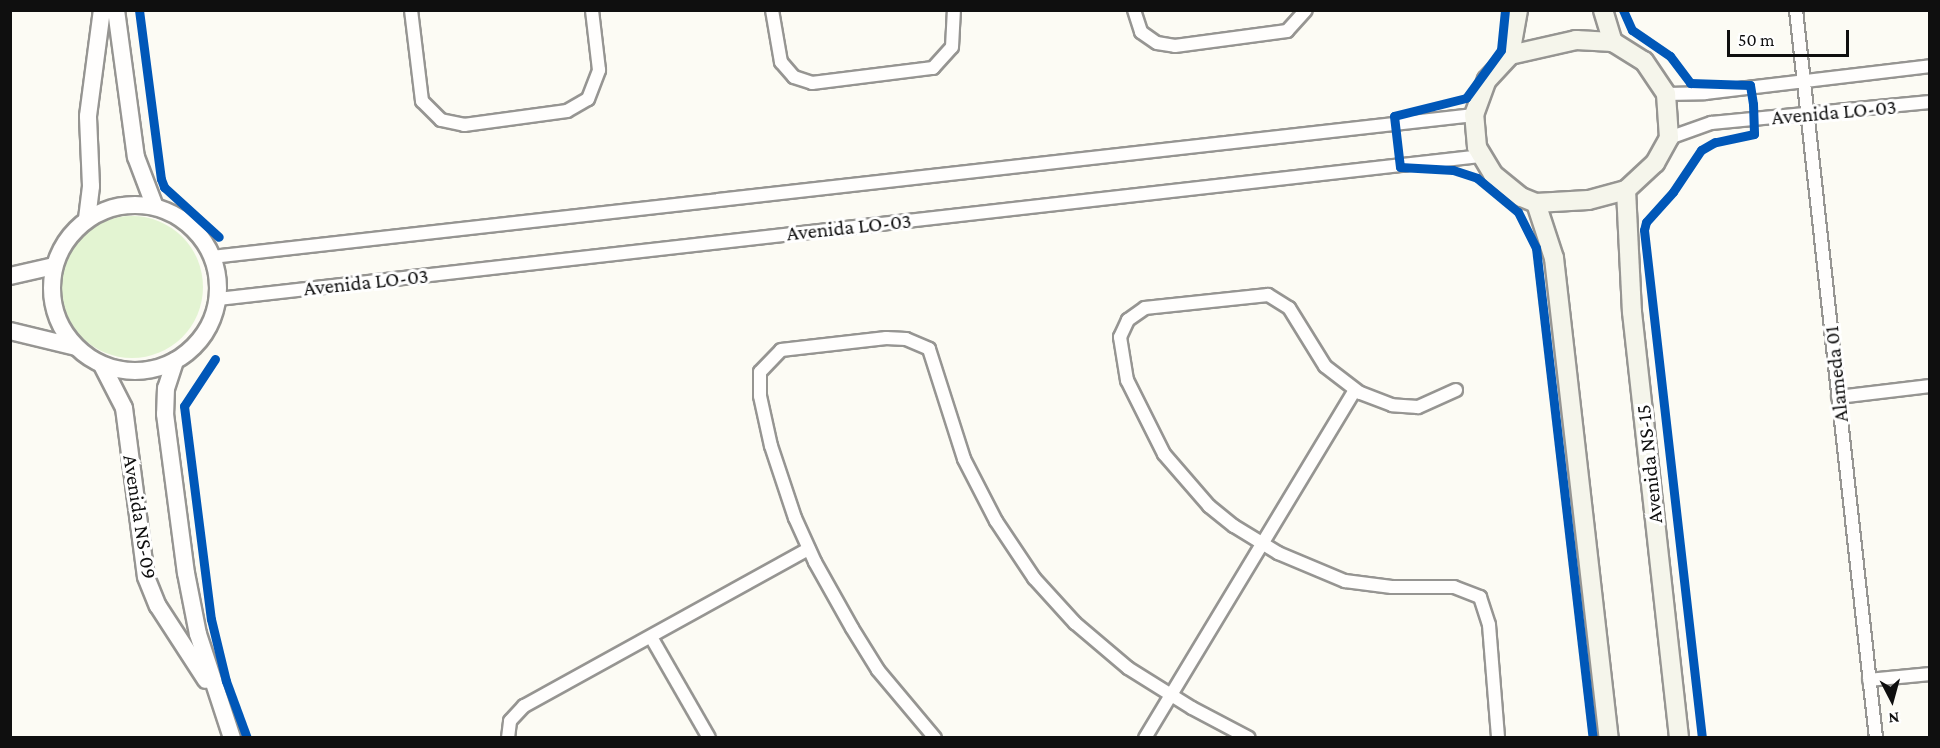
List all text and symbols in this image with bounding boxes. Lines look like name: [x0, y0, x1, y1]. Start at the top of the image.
scale bar: [1730, 18, 1852, 56]
text: 50 m: [1738, 30, 1775, 50]
street label: Avenida LO-03: [1770, 94, 1898, 130]
street label: Avenida LO-03: [785, 208, 913, 246]
street label: Avenida LO-03: [302, 263, 430, 301]
street label: Alameda 01: [1818, 325, 1854, 423]
street label: Avenida NS-15: [1630, 403, 1668, 525]
street label: Avenida NS-09: [118, 453, 162, 581]
north arrow: [1862, 670, 1922, 730]
text: N: [1888, 709, 1900, 727]

